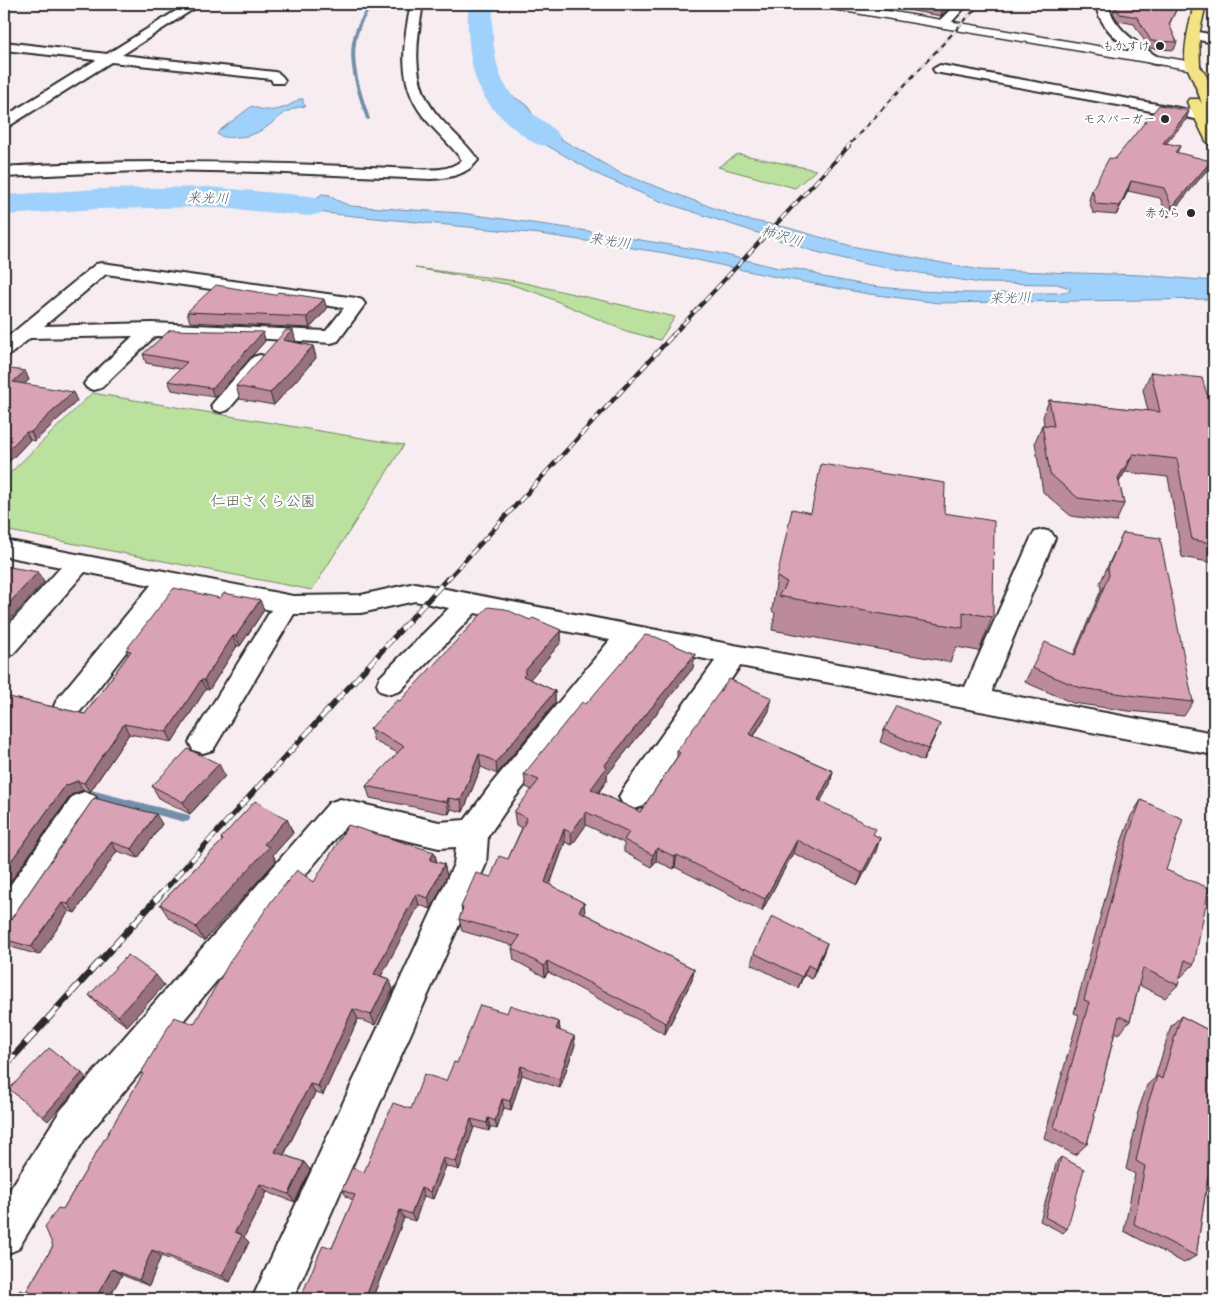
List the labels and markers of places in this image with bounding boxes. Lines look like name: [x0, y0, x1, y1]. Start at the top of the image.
place label: もかすけ: [1102, 39, 1150, 53]
marker: もかすけ: [1154, 40, 1166, 52]
place label: モスバーガー: [1083, 112, 1155, 126]
marker: モスバーガー: [1159, 113, 1171, 125]
place label: 赤から: [1145, 206, 1181, 220]
marker: 赤から: [1185, 207, 1197, 219]

